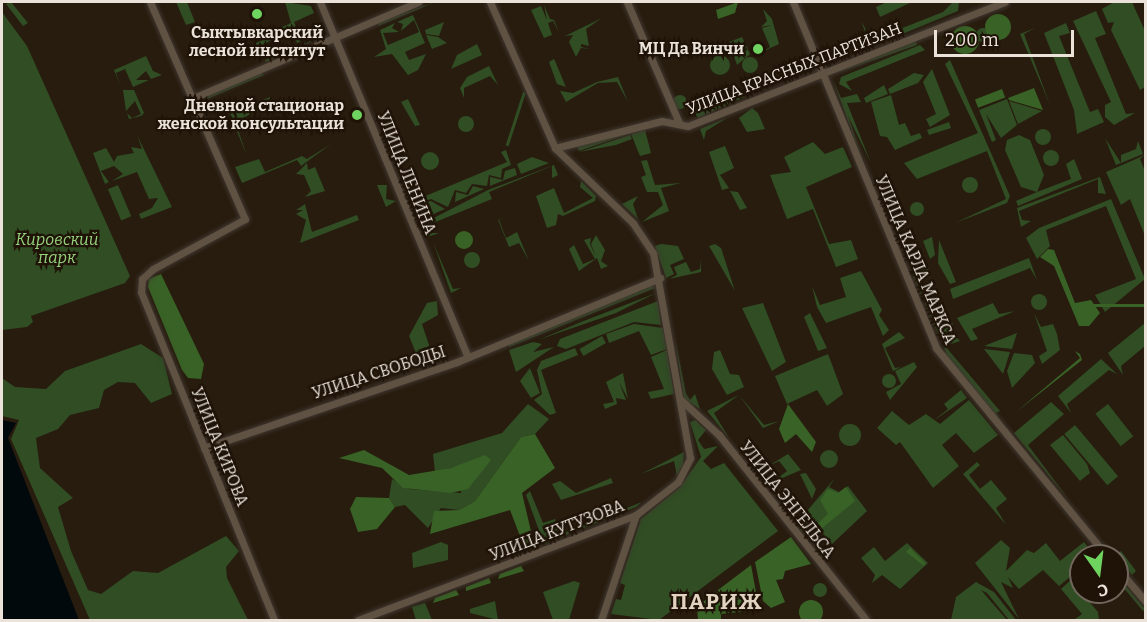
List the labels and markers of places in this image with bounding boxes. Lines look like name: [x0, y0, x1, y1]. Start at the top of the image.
marker: Сыктывкарский лесной институт: [250, 7, 264, 21]
place label: Сыктывкарский лесной институт: [189, 23, 325, 61]
place label: МЦ Да Винчи: [639, 39, 744, 59]
marker: МЦ Да Винчи: [749, 40, 767, 58]
place label: Дневной стационар женской консультации: [157, 96, 344, 134]
marker: Дневной стационар женской консультации: [348, 106, 366, 124]

